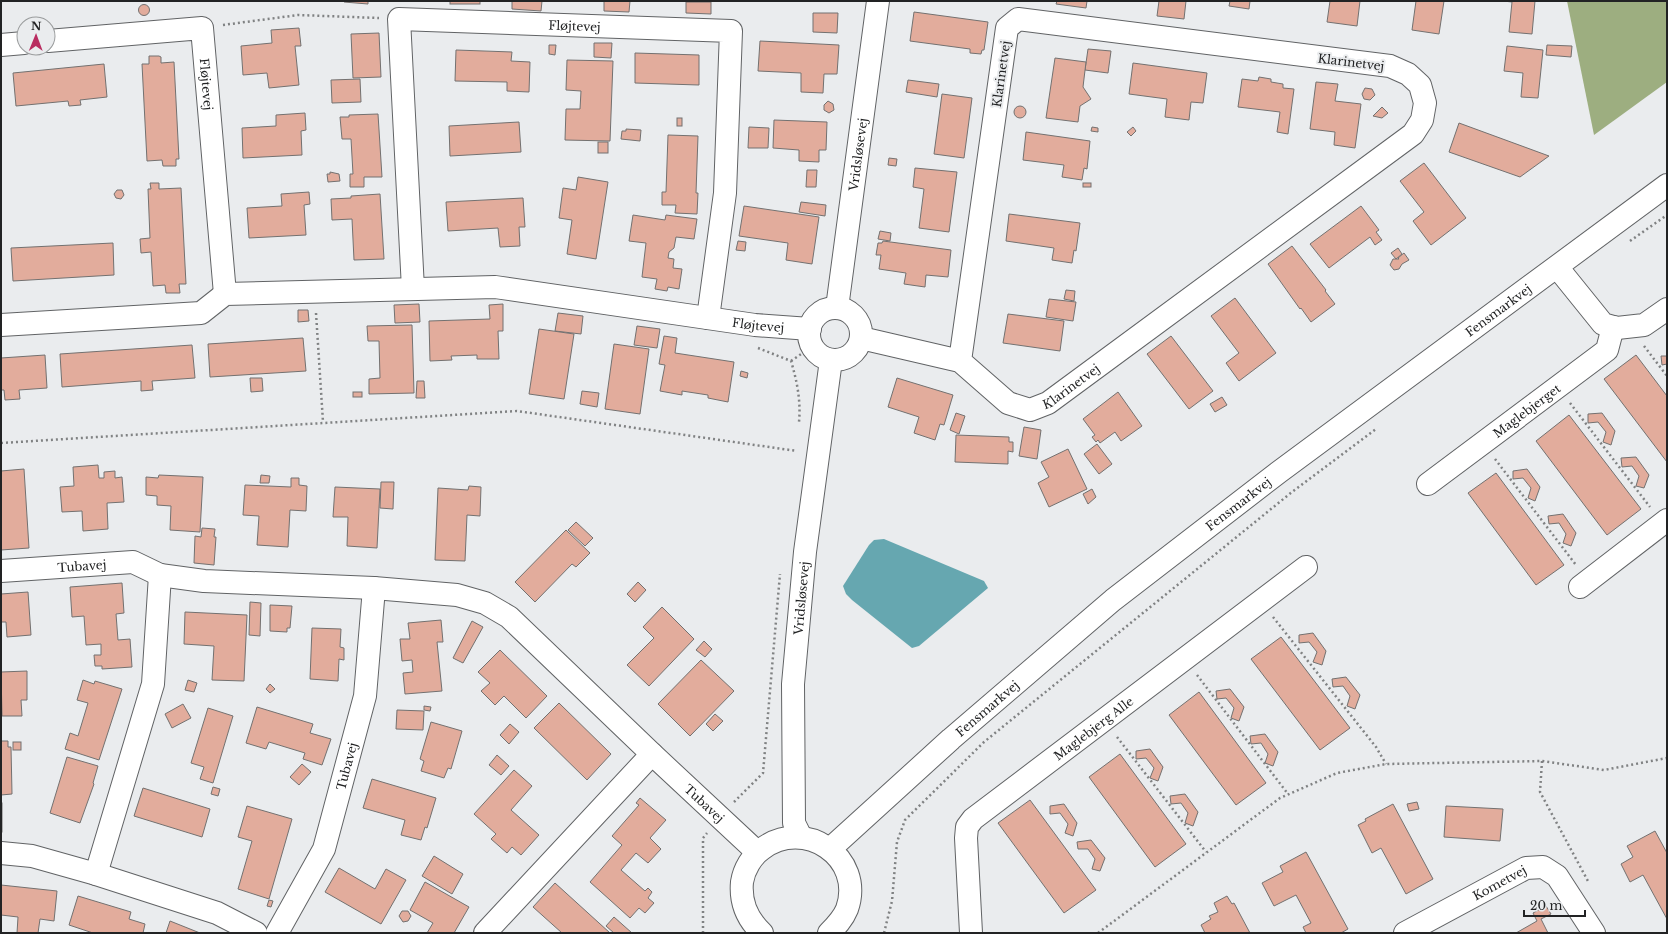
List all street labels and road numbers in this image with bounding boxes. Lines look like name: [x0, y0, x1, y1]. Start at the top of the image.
street label: Fløjtevej: [548, 17, 601, 34]
street label: Klarinetvej: [989, 40, 1013, 108]
street label: Klarinetvej: [1317, 50, 1385, 74]
street label: Fløjtevej: [197, 58, 217, 111]
street label: Vridsløsevej: [845, 117, 870, 193]
street label: Fensmarkvej: [1462, 281, 1534, 339]
street label: Fløjtevej: [731, 314, 785, 335]
street label: Klarinetvej: [1040, 360, 1102, 412]
street label: Maglebjerget: [1490, 380, 1564, 440]
street label: Fensmarkvej: [1202, 474, 1274, 533]
street label: Tubavej: [57, 556, 107, 575]
street label: Vridsløsevej: [790, 561, 812, 636]
street label: Fensmarkvej: [952, 677, 1022, 739]
street label: Maglebjerg Alle: [1051, 693, 1136, 763]
street label: Tubavej: [333, 741, 360, 792]
street label: Tubavej: [682, 781, 728, 825]
street label: Kometvej: [1470, 862, 1529, 903]

